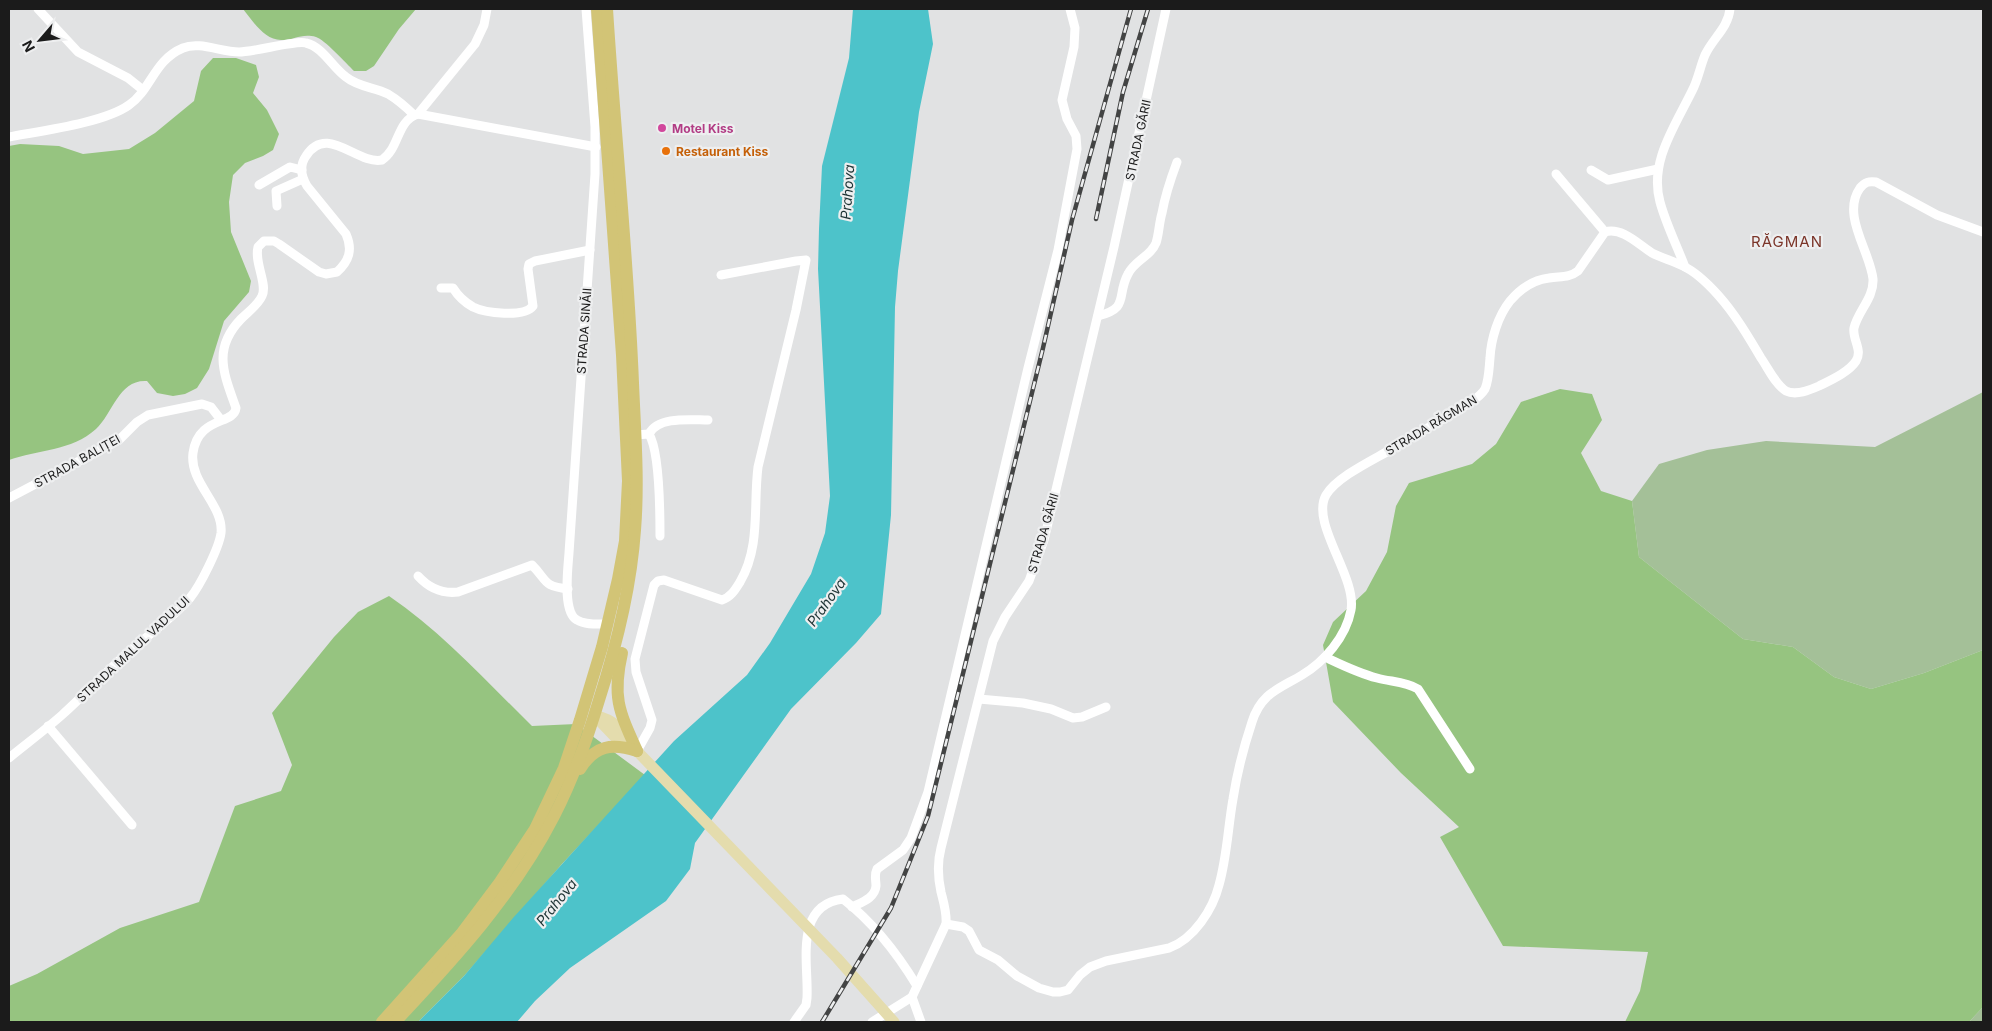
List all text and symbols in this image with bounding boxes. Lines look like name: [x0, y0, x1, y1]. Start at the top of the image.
north arrow: [15, 15, 65, 65]
text: N: [18, 38, 38, 55]
street label: STRADA GĂRII: [1122, 98, 1154, 182]
place label: Motel Kiss: [672, 121, 734, 136]
marker: Motel Kiss: [656, 122, 668, 134]
place label: Restaurant Kiss: [676, 144, 769, 159]
marker: Restaurant Kiss: [660, 145, 672, 157]
water label: Prahova: [837, 163, 857, 220]
district label: RĂGMAN: [1751, 232, 1823, 251]
street label: STRADA SINĂII: [574, 288, 594, 374]
street label: STRADA RĂGMAN: [1383, 392, 1479, 458]
street label: STRADA BALIȚEI: [32, 431, 122, 491]
street label: STRADA GĂRII: [1024, 491, 1062, 575]
water label: Prahova: [803, 574, 849, 629]
street label: STRADA MALUL VADULUI: [74, 593, 192, 705]
water label: Prahova: [532, 875, 580, 929]

